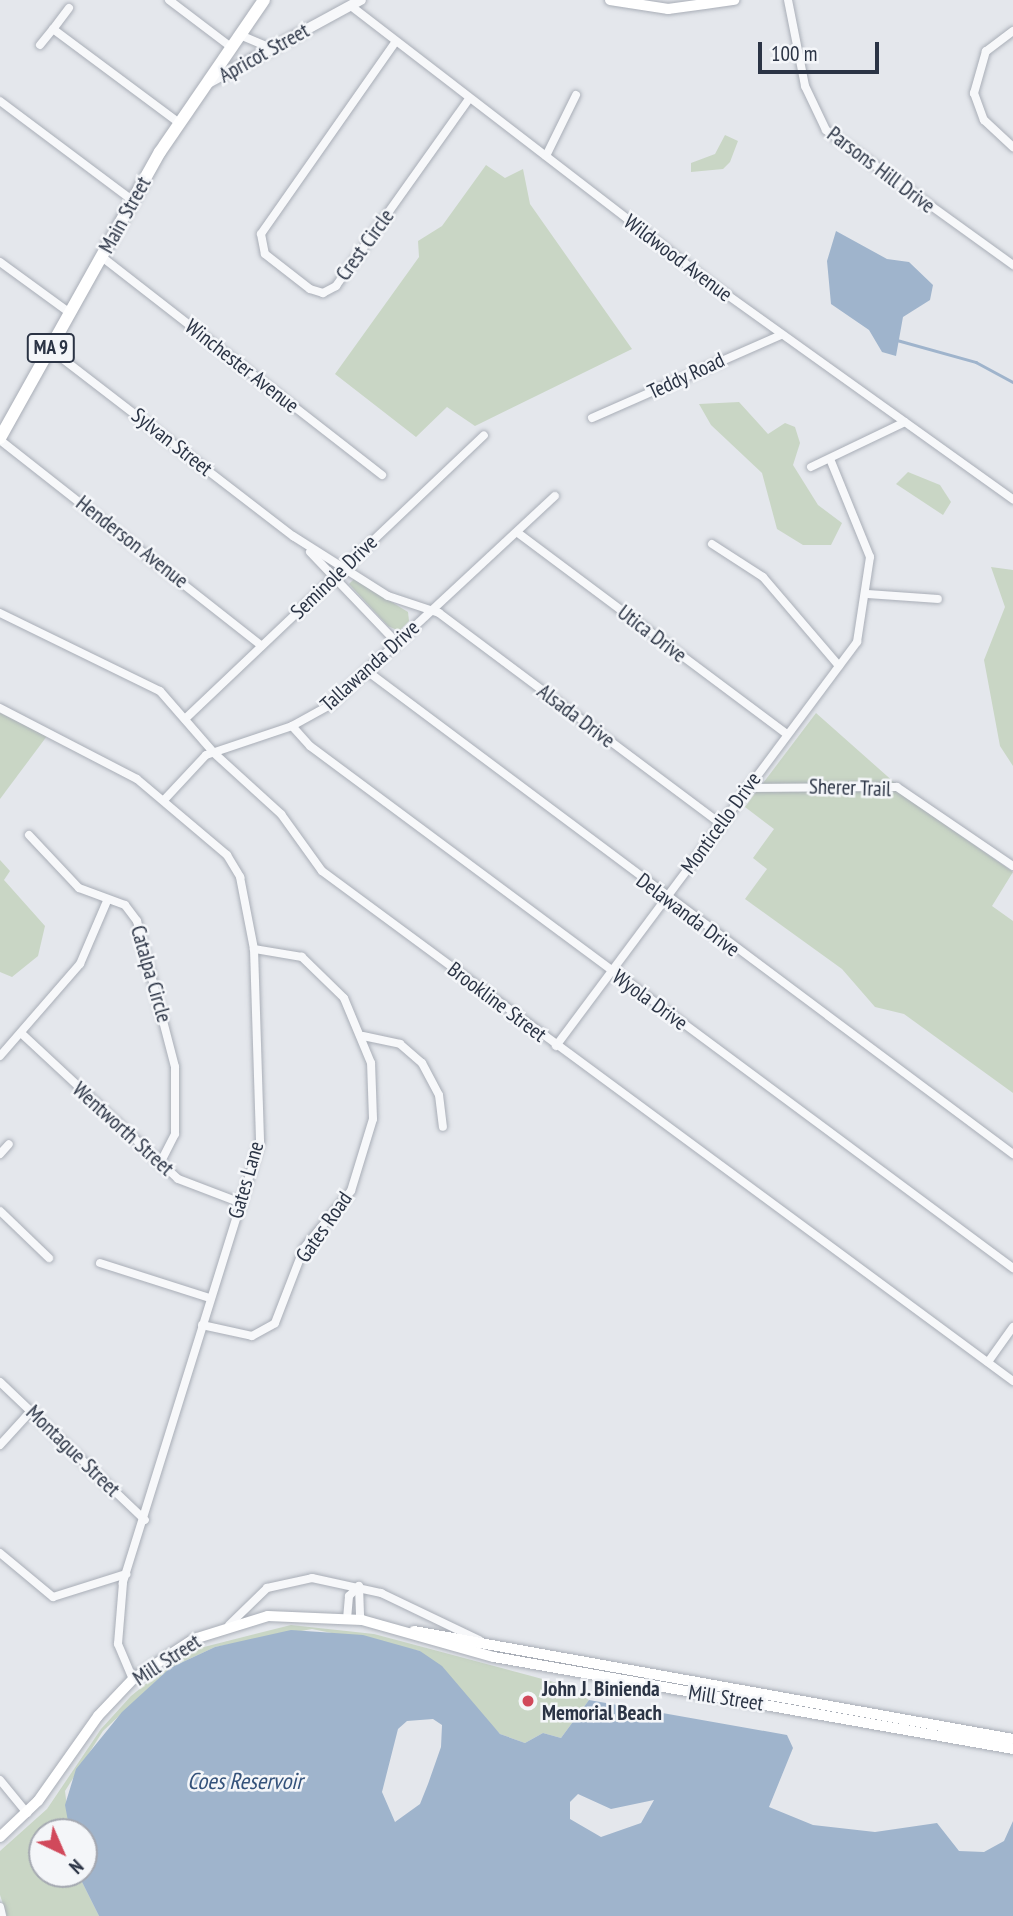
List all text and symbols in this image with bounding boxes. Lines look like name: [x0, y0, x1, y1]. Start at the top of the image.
street label: Apricot Street: [214, 18, 314, 88]
scale bar: [761, 28, 882, 72]
text: 100 m: [771, 40, 817, 67]
street label: Parsons Hill Drive: [822, 121, 940, 219]
street label: Main Street: [94, 172, 156, 258]
street label: Crest Circle: [331, 204, 399, 286]
street label: Wildwood Avenue: [619, 209, 737, 307]
street label: Winchester Avenue: [180, 314, 304, 418]
road number: MA 9: [25, 332, 77, 364]
street label: Teddy Road: [643, 347, 729, 405]
street label: Sylvan Street: [127, 403, 217, 481]
street label: Henderson Avenue: [71, 490, 193, 594]
street label: Seminole Drive: [286, 530, 382, 624]
street label: Utica Drive: [613, 600, 691, 668]
street label: Tallawanda Drive: [315, 615, 425, 717]
street label: Alsada Drive: [532, 679, 620, 753]
street label: Monticello Drive: [676, 767, 766, 879]
street label: Sherer Trail: [808, 774, 892, 802]
street label: Delawanda Drive: [631, 868, 745, 962]
street label: Catalpa Circle: [125, 923, 177, 1025]
street label: Brookline Street: [443, 957, 551, 1047]
street label: Wyola Drive: [608, 964, 692, 1036]
street label: Wentworth Street: [67, 1077, 179, 1181]
street label: Gates Lane: [223, 1138, 269, 1222]
street label: Gates Road: [291, 1187, 357, 1267]
street label: Montague Street: [21, 1400, 125, 1502]
street label: Mill Street: [128, 1629, 206, 1691]
place label: John J. Binienda Memorial Beach: [542, 1676, 662, 1726]
street label: Mill Street: [687, 1680, 765, 1716]
marker: John J. Binienda Memorial Beach: [520, 1693, 536, 1709]
water label: Coes Reservoir: [187, 1767, 303, 1795]
north arrow: [28, 1818, 98, 1888]
text: N: [64, 1854, 88, 1879]

